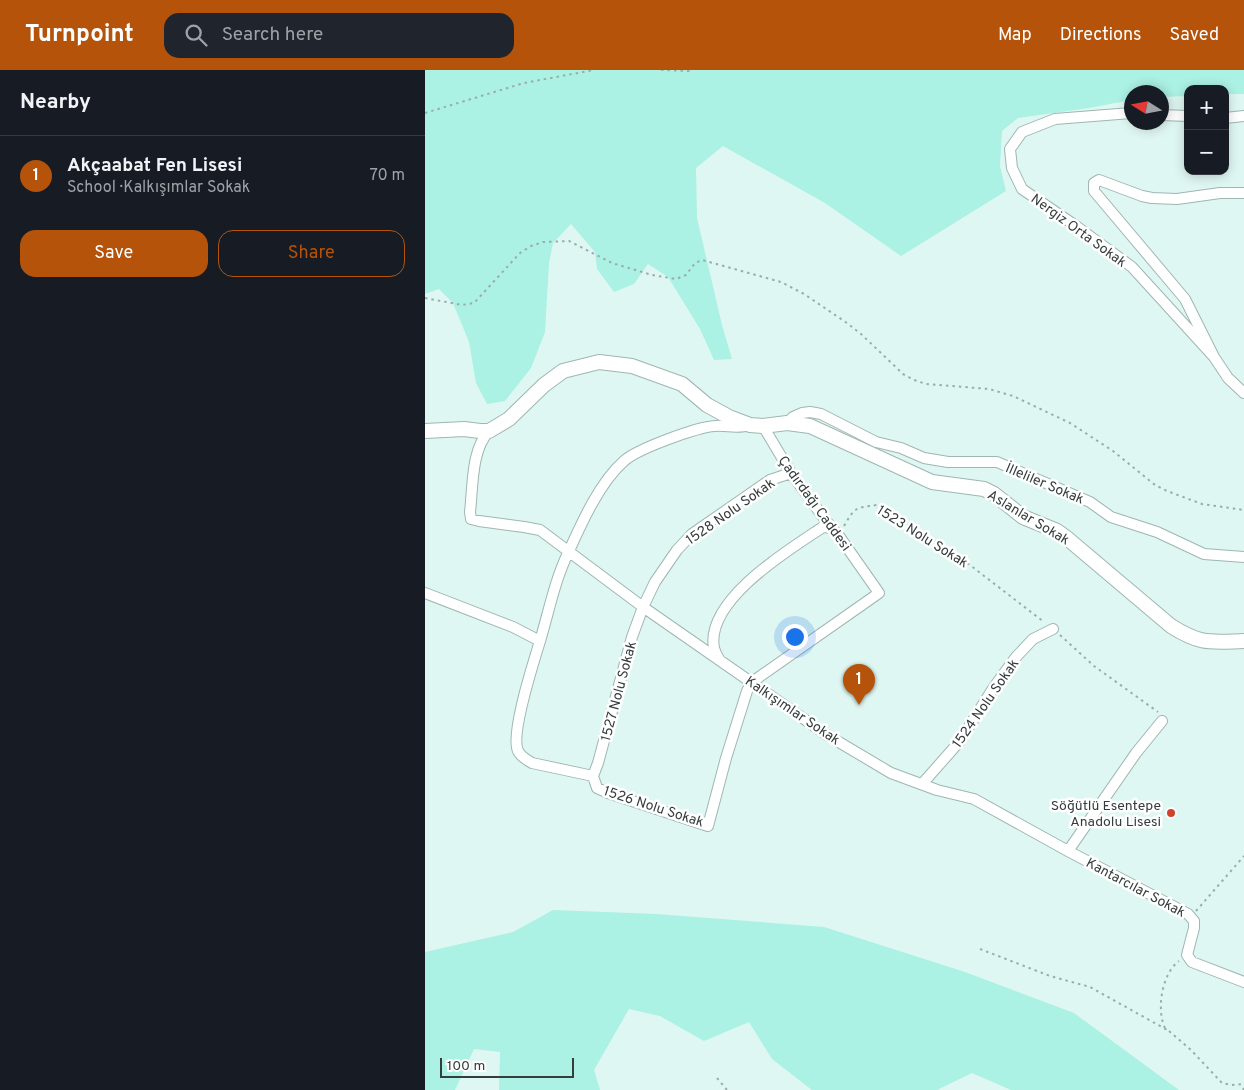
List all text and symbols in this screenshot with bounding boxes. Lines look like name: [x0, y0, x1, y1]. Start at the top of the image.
search box: [164, 13, 514, 58]
text: Turnpoint: [25, 20, 134, 50]
icon: search: [182, 21, 210, 49]
text: Search here: [222, 23, 323, 47]
text: Map: [998, 24, 1032, 47]
text: Directions: [1060, 24, 1142, 47]
text: Saved: [1170, 24, 1219, 47]
north arrow: [1124, 85, 1169, 130]
map controls: [1184, 85, 1229, 175]
button: +: [1184, 85, 1229, 130]
text: Nearby: [20, 89, 91, 116]
button: −: [1184, 130, 1229, 175]
text: Akçaabat Fen Lisesi: [67, 154, 242, 178]
text: 1: [33, 166, 39, 186]
text: 70 m: [370, 166, 405, 186]
text: School · Kalkışımlar Sokak: [67, 178, 250, 198]
street label: Nergiz Orta Sokak: [1027, 191, 1129, 272]
button: Save: [20, 230, 208, 277]
button: Share: [218, 230, 405, 277]
street label: Çadırdağı Caddesi: [774, 453, 854, 555]
street label: İlleliler Sokak: [1002, 459, 1087, 509]
street label: 1528 Nolu Sokak: [683, 475, 779, 549]
street label: Aslanlar Sokak: [984, 487, 1072, 549]
street label: 1523 Nolu Sokak: [873, 502, 971, 572]
your location: [782, 624, 808, 650]
street label: 1527 Nolu Sokak: [598, 640, 641, 743]
street label: 1524 Nolu Sokak: [949, 656, 1023, 752]
pin: 1: [843, 664, 875, 705]
street label: Kalkışımlar Sokak: [741, 673, 843, 749]
street label: 1526 Nolu Sokak: [601, 783, 706, 832]
place label: Söğütlü Esentepe Anadolu Lisesi: [1051, 798, 1161, 831]
marker: Söğütlü Esentepe Anadolu Lisesi: [1165, 807, 1177, 819]
street label: Kantarcılar Sokak: [1083, 855, 1188, 922]
scale bar: [440, 1055, 574, 1078]
text: 100 m: [447, 1058, 485, 1075]

